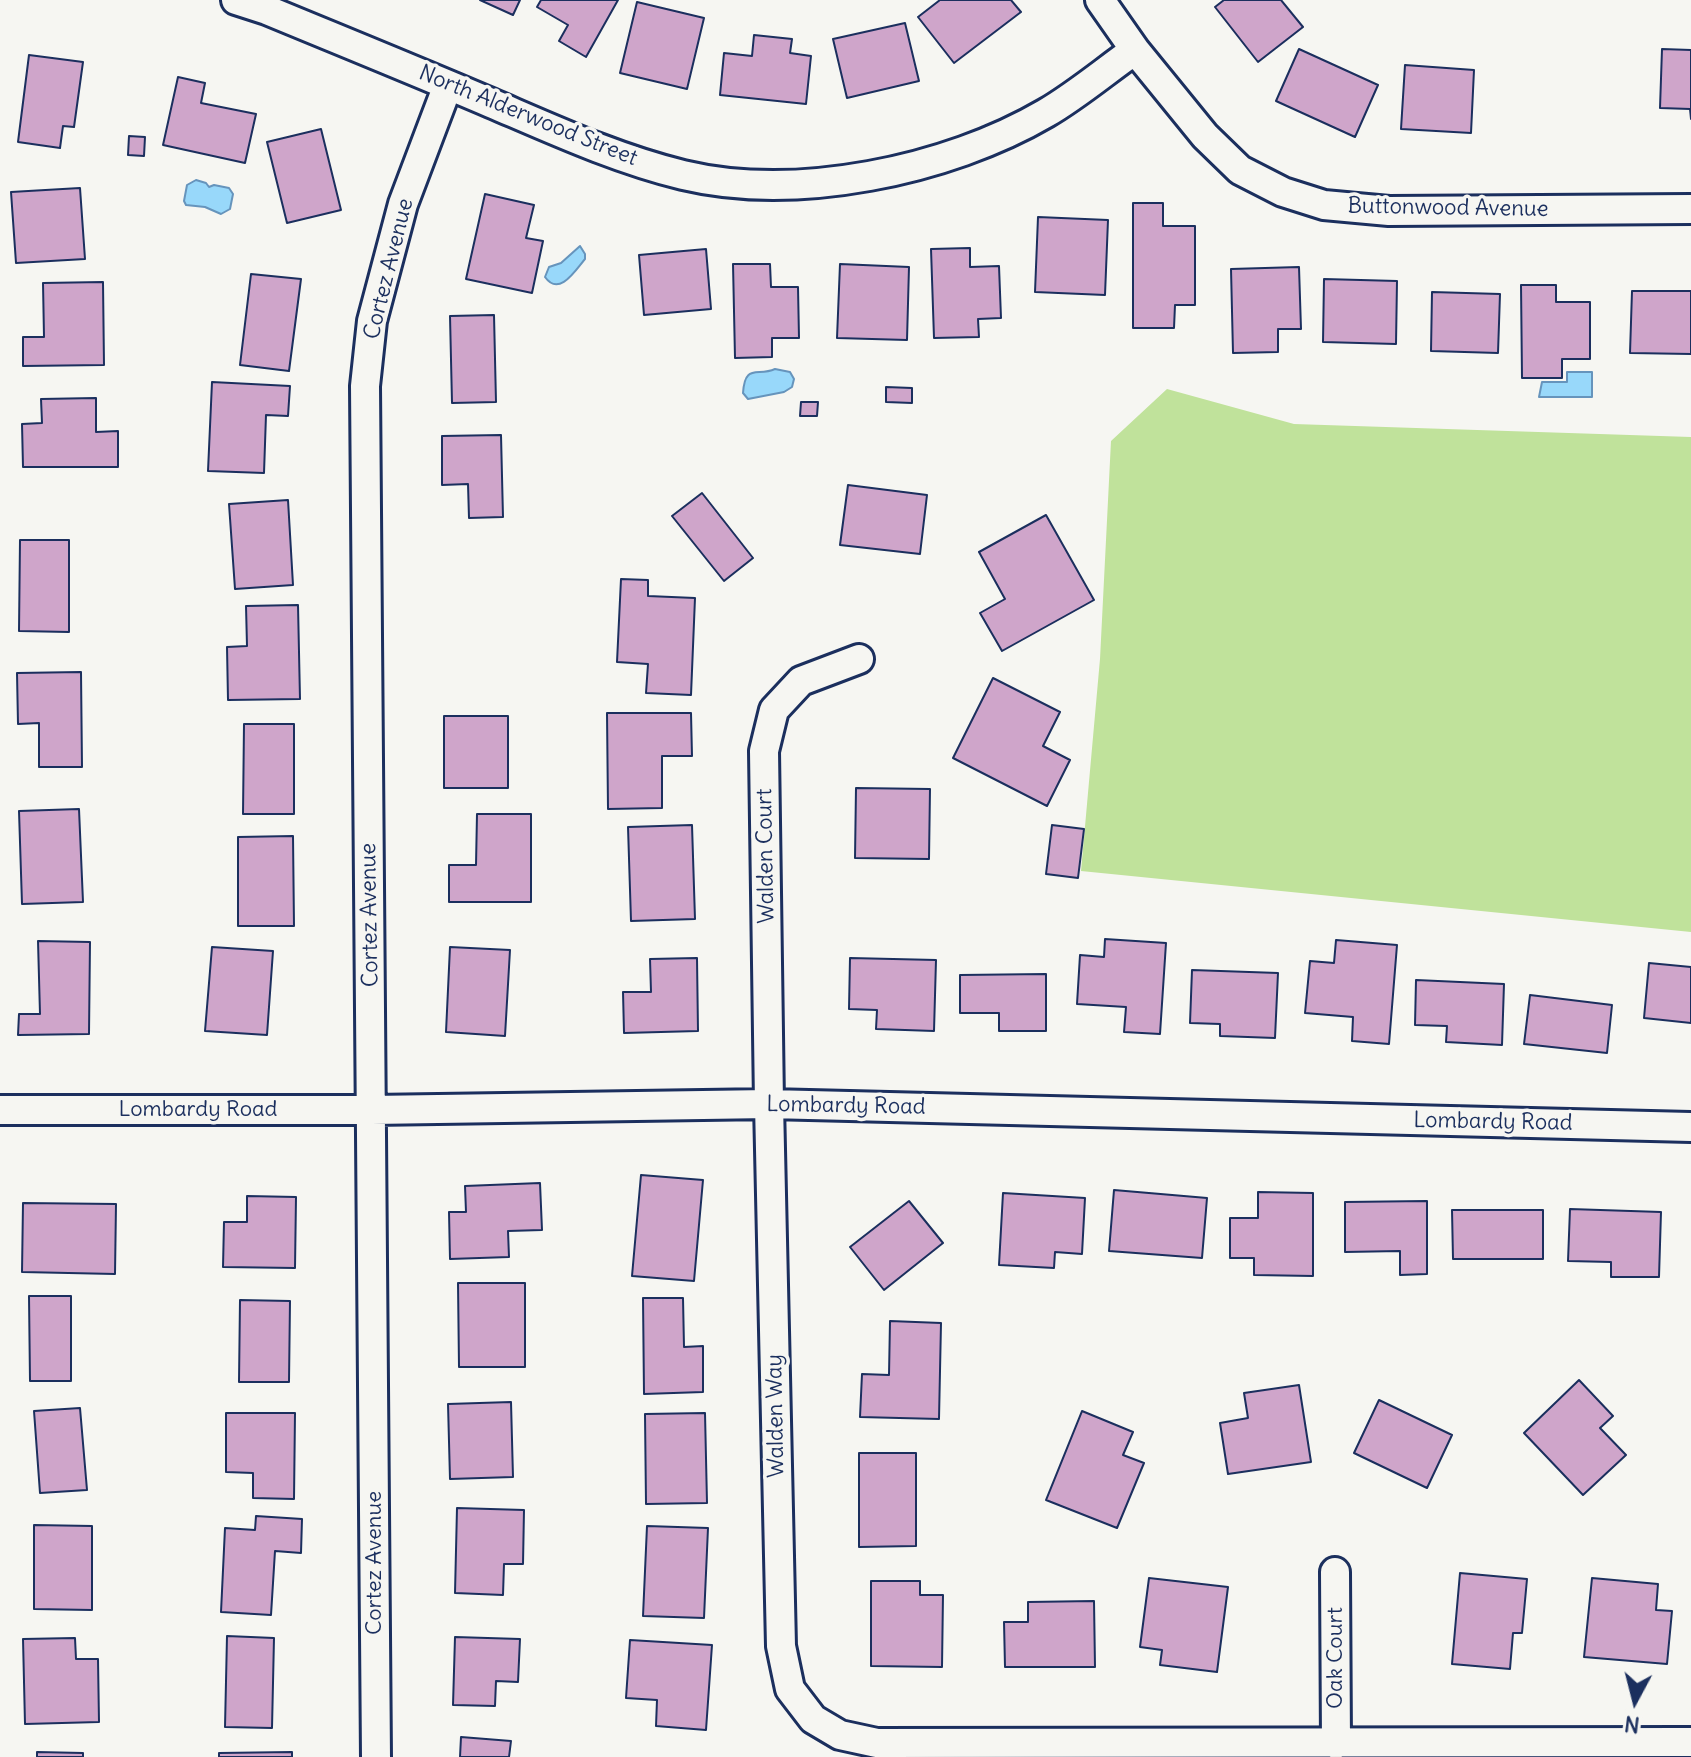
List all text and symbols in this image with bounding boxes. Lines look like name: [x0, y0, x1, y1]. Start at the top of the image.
street label: North Alderwood Street: [415, 60, 641, 172]
street label: Buttonwood Avenue: [1347, 193, 1549, 223]
street label: Cortez Avenue: [359, 196, 419, 342]
street label: Walden Court: [752, 788, 780, 924]
street label: Cortez Avenue: [356, 843, 384, 987]
street label: Lombardy Road: [766, 1091, 926, 1121]
street label: Lombardy Road: [118, 1097, 278, 1123]
street label: Lombardy Road: [1413, 1107, 1573, 1137]
street label: Walden Way: [762, 1354, 790, 1478]
street label: Cortez Avenue: [362, 1491, 388, 1635]
street label: Oak Court: [1323, 1607, 1349, 1709]
north arrow: [1595, 1661, 1675, 1741]
text: N: [1623, 1710, 1641, 1740]

